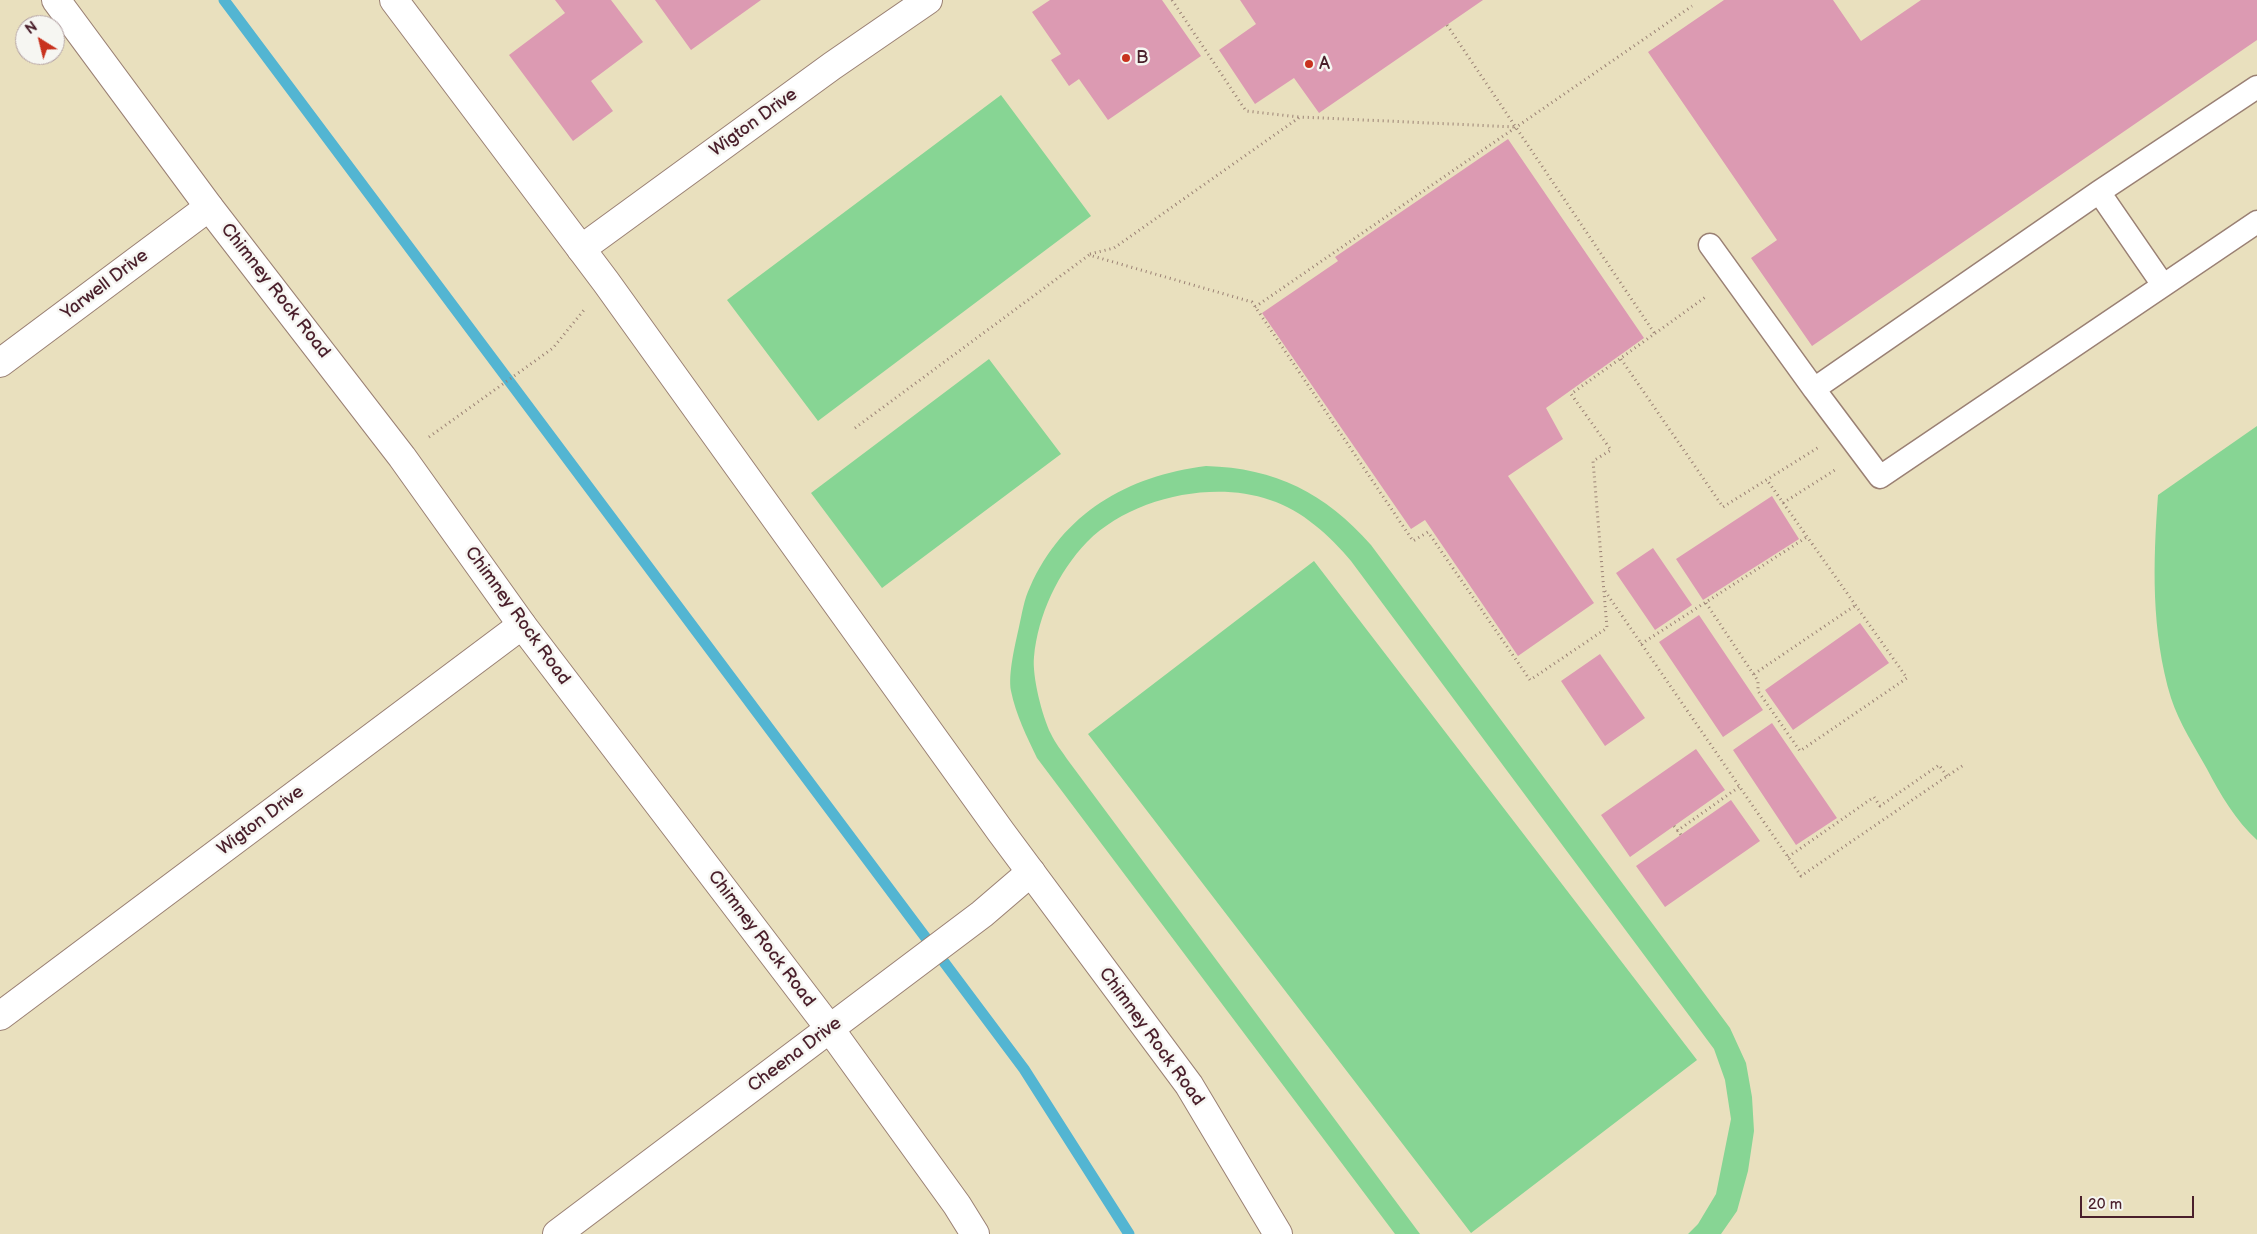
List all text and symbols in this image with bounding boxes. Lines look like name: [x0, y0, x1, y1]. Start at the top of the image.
north arrow: [15, 15, 65, 65]
text: N: [22, 18, 41, 38]
place label: B: [1136, 47, 1148, 69]
marker: B: [1120, 52, 1132, 64]
place label: A: [1319, 53, 1330, 75]
marker: A: [1303, 58, 1315, 70]
street label: Wigton Drive: [706, 84, 802, 162]
street label: Chimney Rock Road: [216, 219, 334, 363]
street label: Yarwell Drive: [57, 245, 153, 325]
street label: Chimney Rock Road: [460, 543, 574, 689]
street label: Wigton Drive: [213, 781, 309, 861]
street label: Chimney Rock Road: [703, 866, 819, 1012]
street label: Chimney Rock Road: [1094, 964, 1208, 1110]
street label: Cheena Drive: [744, 1013, 846, 1097]
scale bar: [2082, 1186, 2196, 1218]
text: 20 m: [2088, 1195, 2122, 1214]

